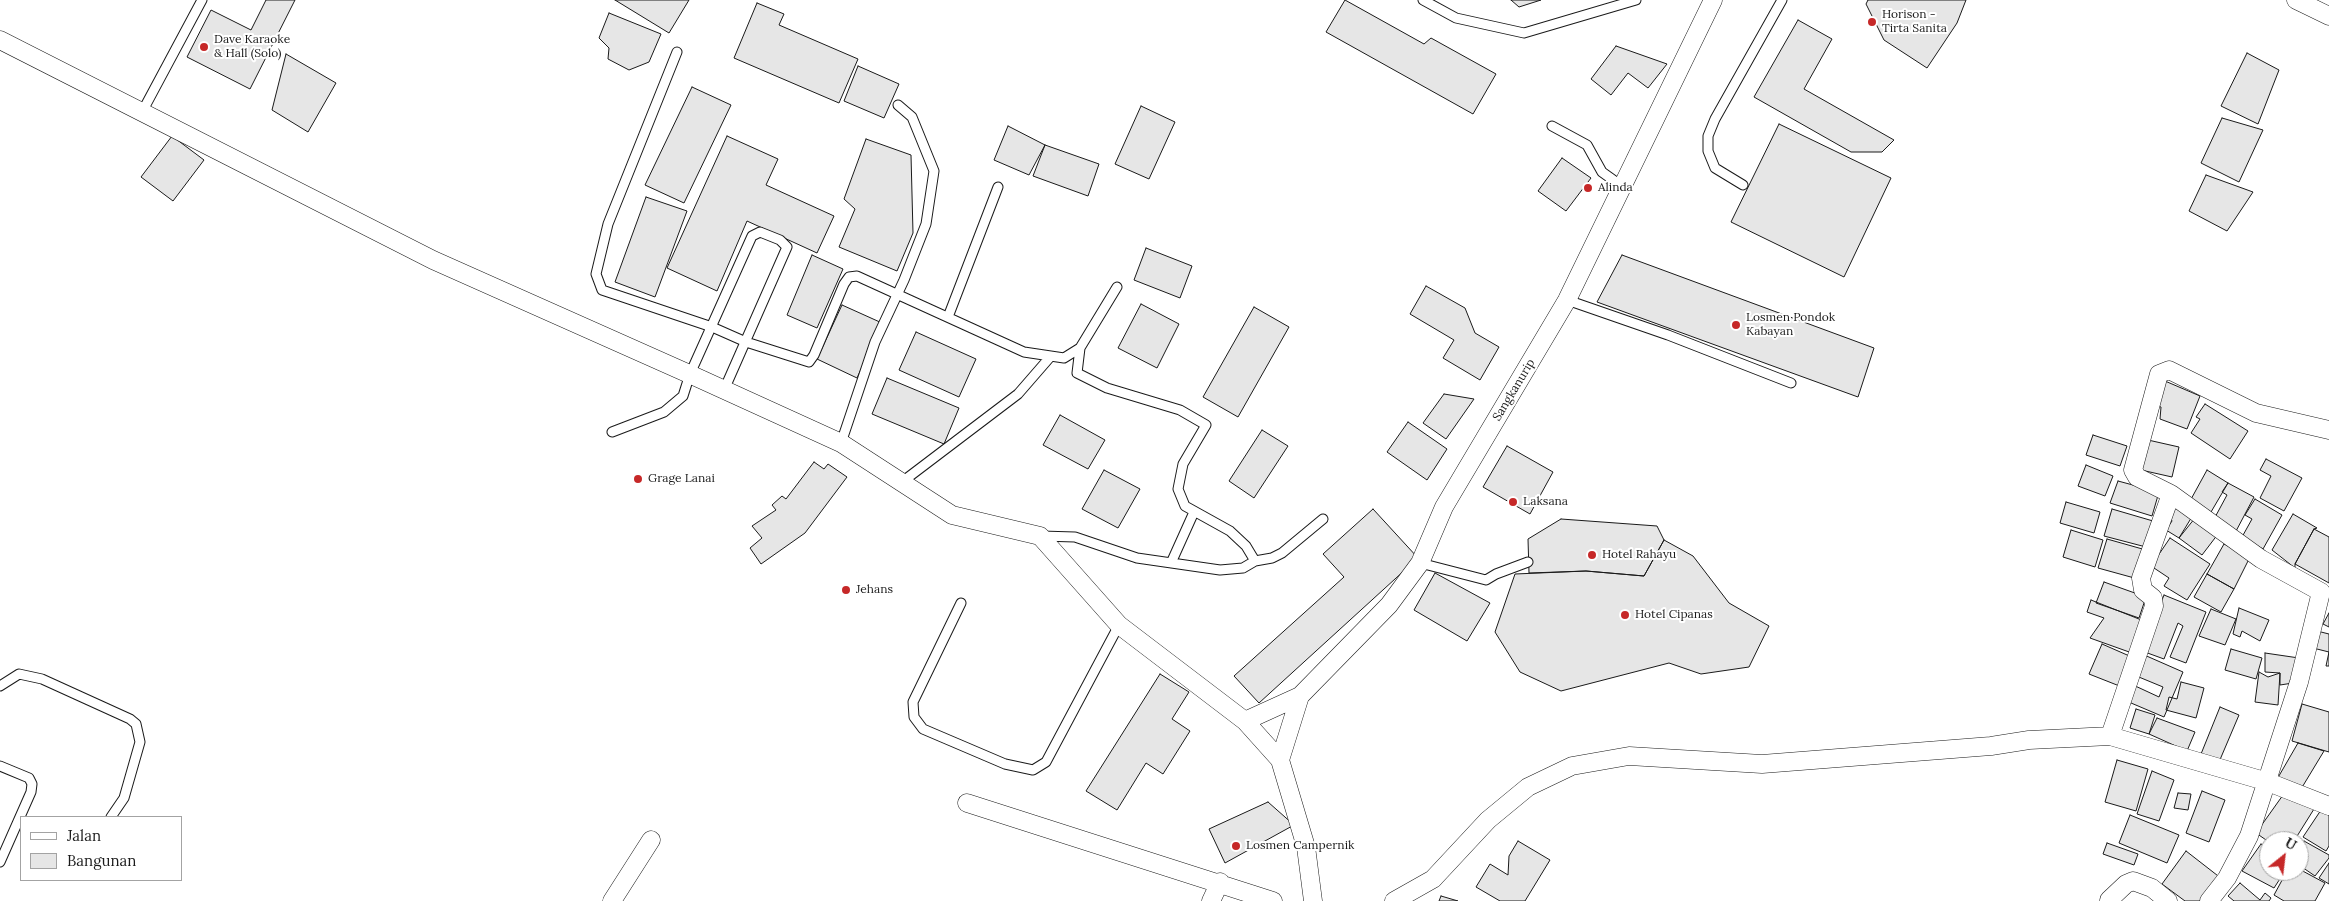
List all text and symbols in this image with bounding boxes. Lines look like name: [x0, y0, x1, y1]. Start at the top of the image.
place label: Horison - Tirta Sanita: [1882, 8, 1947, 36]
marker: Horison - Tirta Sanita: [1866, 16, 1878, 28]
place label: Dave Karaoke & Hall (Solo): [214, 33, 290, 61]
marker: Dave Karaoke & Hall (Solo): [198, 41, 210, 53]
place label: Alinda: [1598, 181, 1633, 195]
marker: Alinda: [1582, 182, 1594, 194]
place label: Losmen Pondok Kabayan: [1746, 311, 1835, 339]
marker: Losmen Pondok Kabayan: [1730, 319, 1742, 331]
street label: Sangkanurip: [1490, 356, 1538, 424]
place label: Grage Lanai: [648, 472, 715, 486]
marker: Grage Lanai: [632, 473, 644, 485]
place label: Laksana: [1523, 495, 1568, 509]
marker: Laksana: [1507, 496, 1519, 508]
place label: Hotel Rahayu: [1602, 548, 1676, 562]
marker: Hotel Rahayu: [1586, 549, 1598, 561]
place label: Jehans: [856, 583, 893, 597]
marker: Jehans: [840, 584, 852, 596]
place label: Hotel Cipanas: [1635, 608, 1713, 622]
marker: Hotel Cipanas: [1619, 609, 1631, 621]
legend: [20, 816, 182, 881]
text: Jalan: [67, 826, 101, 845]
north arrow: [2259, 831, 2309, 881]
text: U: [2282, 833, 2300, 854]
place label: Losmen Campernik: [1246, 839, 1354, 853]
marker: Losmen Campernik: [1230, 840, 1242, 852]
text: Bangunan: [67, 851, 136, 870]

